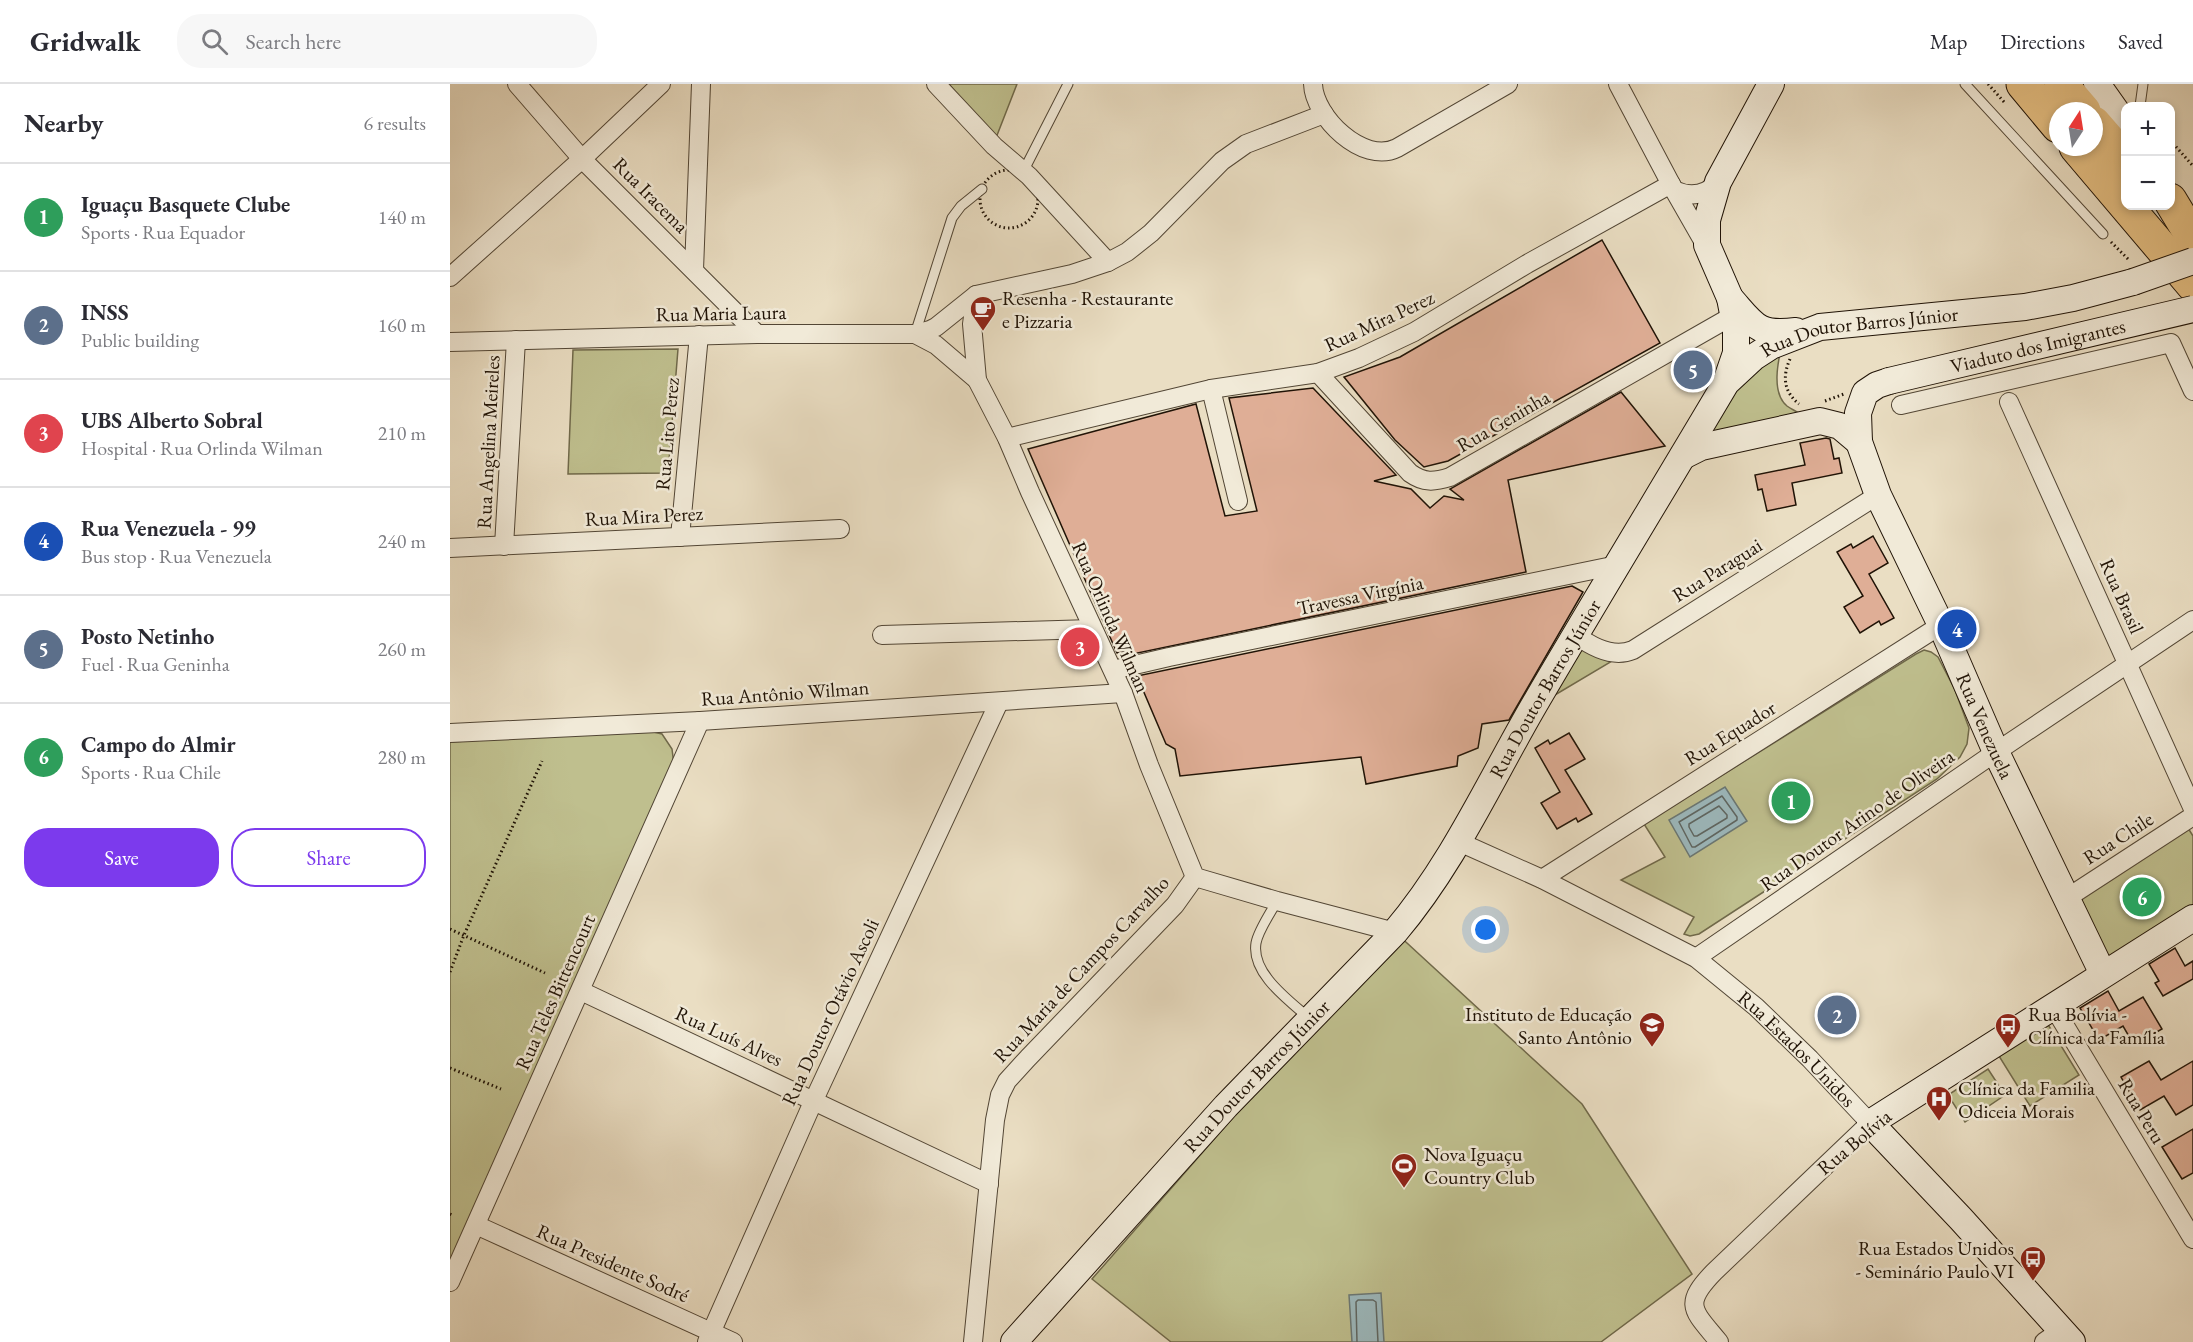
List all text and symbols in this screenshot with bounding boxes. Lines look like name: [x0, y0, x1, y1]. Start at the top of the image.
search box: [177, 14, 597, 68]
text: Gridwalk: [30, 23, 141, 59]
icon: search: [198, 25, 231, 58]
text: Search here: [246, 27, 341, 56]
text: Map: [1930, 28, 1967, 55]
text: Directions: [2000, 28, 2085, 55]
text: Saved: [2118, 28, 2163, 55]
north arrow: [2049, 102, 2103, 156]
map controls: [2121, 102, 2175, 210]
button: +: [2121, 102, 2175, 156]
text: Nearby: [24, 106, 104, 140]
text: 6 results: [363, 110, 426, 136]
street label: Rua Iracema: [607, 151, 695, 239]
button: −: [2121, 156, 2175, 210]
text: Iguaçu Basquete Clube: [81, 190, 290, 219]
text: 1: [38, 204, 49, 230]
text: 140 m: [378, 204, 426, 230]
text: Sports · Rua Equador: [81, 219, 245, 245]
street label: Rua Mira Perez: [1320, 284, 1438, 358]
place label: Resenha - Restaurante e Pizzaria: [1002, 285, 1173, 334]
cafe icon: Resenha - Restaurante e Pizzaria: [968, 294, 998, 332]
text: INSS: [81, 298, 129, 327]
street label: Rua Maria Laura: [655, 299, 787, 327]
street label: Rua Doutor Barros Júnior: [1755, 301, 1960, 363]
text: 2: [38, 312, 49, 338]
text: 160 m: [378, 312, 426, 338]
street label: Viaduto dos Imigrantes: [1948, 312, 2128, 379]
text: Public building: [81, 327, 199, 353]
pin: 5: [1674, 348, 1712, 392]
street label: Rua Angelina Meireles: [470, 355, 506, 529]
street label: Rua Lito Perez: [649, 376, 685, 492]
street label: Rua Geninha: [1452, 384, 1554, 458]
text: UBS Alberto Sobral: [81, 406, 263, 435]
text: 3: [38, 420, 49, 446]
text: 210 m: [378, 420, 426, 446]
text: Hospital · Rua Orlinda Wilman: [81, 435, 323, 461]
street label: Rua Mira Perez: [584, 500, 704, 532]
text: Rua Venezuela - 99: [81, 514, 256, 543]
text: 4: [38, 528, 49, 554]
text: 240 m: [378, 528, 426, 554]
street label: Rua Paraguai: [1667, 532, 1767, 608]
street label: Rua Orlinda Wilman: [1066, 537, 1156, 697]
text: Bus stop · Rua Venezuela: [81, 543, 272, 569]
street label: Rua Brasil: [2094, 554, 2150, 638]
street label: Travessa Virgínia: [1295, 569, 1425, 621]
street label: Rua Doutor Barros Júnior: [1483, 594, 1607, 783]
pin: 4: [1938, 606, 1976, 652]
text: Posto Netinho: [81, 622, 214, 651]
pin: 3: [1060, 624, 1100, 670]
text: 5: [38, 636, 49, 662]
text: 260 m: [378, 636, 426, 662]
text: Fuel · Rua Geninha: [81, 651, 230, 677]
street label: Rua Venezuela: [1950, 669, 2020, 783]
street label: Rua Antônio Wilman: [700, 674, 870, 712]
street label: Rua Equador: [1679, 694, 1781, 771]
text: Campo do Almir: [81, 730, 236, 759]
street label: Rua Doutor Arino de Oliveira: [1755, 743, 1959, 897]
text: 6: [38, 744, 49, 770]
text: 280 m: [378, 744, 426, 770]
text: Sports · Rua Chile: [81, 759, 221, 785]
pin: 1: [1772, 778, 1810, 824]
street label: Rua Chile: [2078, 806, 2158, 870]
button: Save: [24, 828, 219, 887]
button: Share: [231, 828, 426, 887]
street label: Rua Maria de Campos Carvalho: [987, 870, 1175, 1068]
pin: 6: [2122, 874, 2162, 920]
street label: Rua Teles Bittencourt: [509, 909, 601, 1074]
street label: Rua Doutor Otávio Ascoli: [775, 914, 885, 1110]
your location: [1471, 915, 1500, 944]
street label: Rua Estados Unidos: [1733, 984, 1861, 1113]
pin: 2: [1818, 992, 1856, 1038]
street label: Rua Doutor Barros Júnior: [1177, 994, 1336, 1158]
street label: Rua Luís Alves: [671, 1000, 787, 1072]
place label: Instituto de Educação Santo Antônio: [1465, 1001, 1632, 1050]
place label: Rua Bolívia - Clínica da Família: [2028, 1001, 2165, 1050]
school or university icon: Instituto de Educação Santo Antônio: [1637, 1010, 1667, 1048]
bus stop icon: Rua Bolívia - Clínica da Família: [1993, 1011, 2023, 1049]
street label: Rua Peru: [2112, 1074, 2172, 1149]
place label: Clínica da Familia Odiceia Morais: [1958, 1075, 2095, 1124]
hospital icon: Clínica da Familia Odiceia Morais: [1924, 1084, 1954, 1122]
street label: Rua Bolívia: [1811, 1103, 1897, 1181]
place label: Nova Iguaçu Country Club: [1424, 1141, 1535, 1190]
sports icon: Nova Iguaçu Country Club: [1389, 1151, 1419, 1189]
street label: Rua Presidente Sodré: [533, 1218, 693, 1308]
place label: Rua Estados Unidos - Seminário Paulo VI: [1855, 1235, 2014, 1284]
bus stop icon: Rua Estados Unidos - Seminário Paulo VI: [2018, 1244, 2048, 1282]

